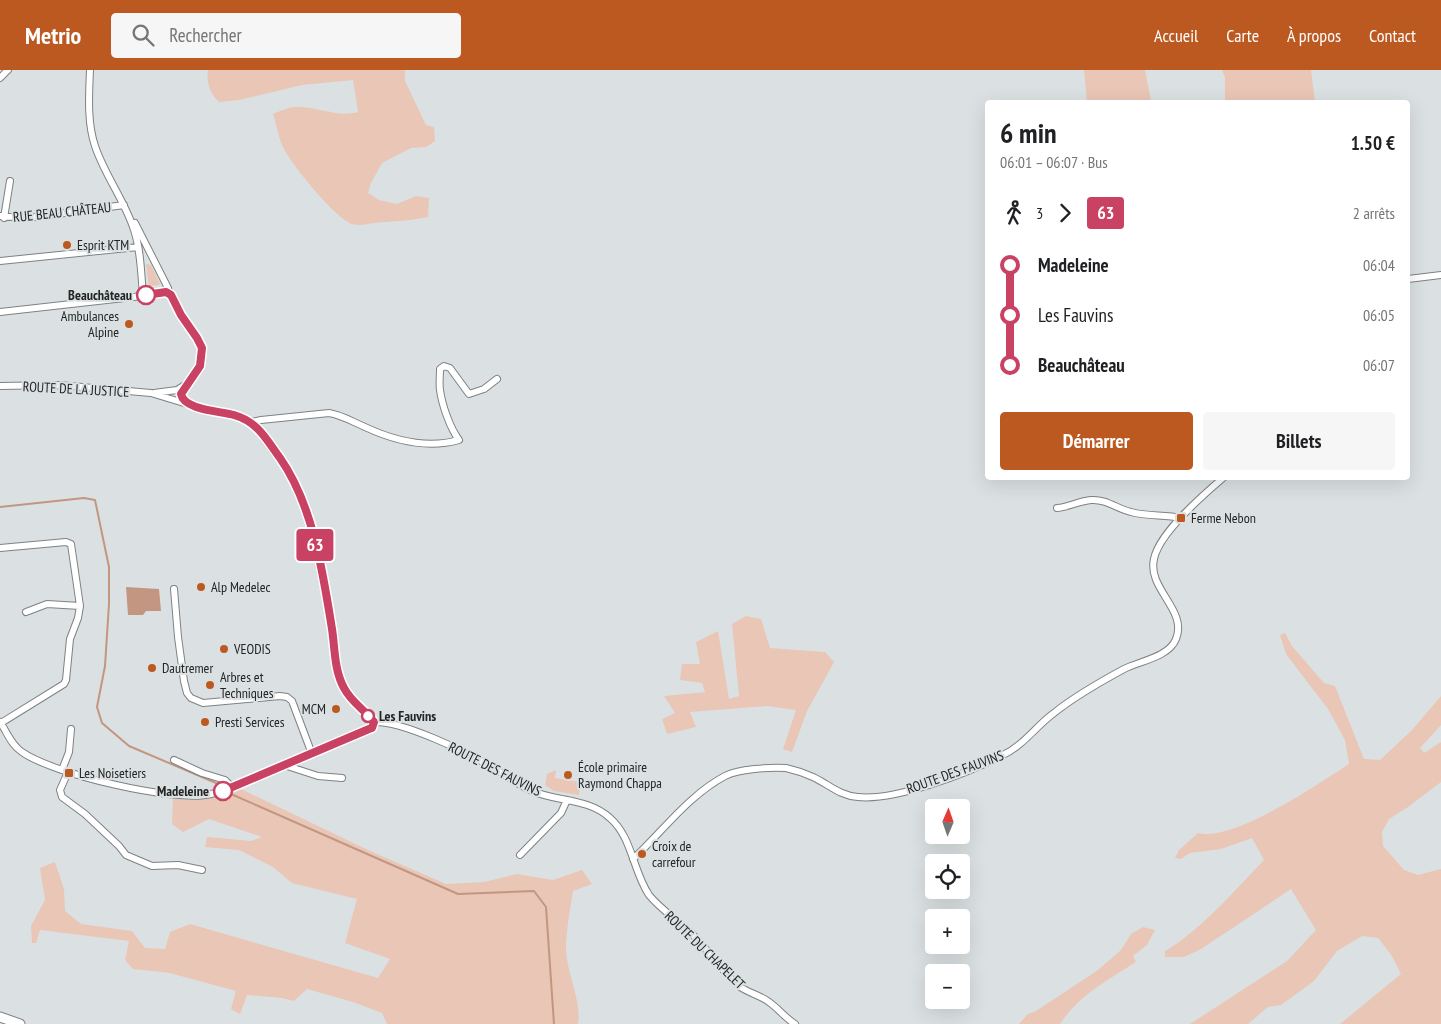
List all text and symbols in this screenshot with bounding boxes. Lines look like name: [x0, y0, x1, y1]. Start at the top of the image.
search box: [111, 13, 461, 58]
text: Metrio: [25, 20, 81, 51]
icon: search: [129, 21, 157, 49]
text: Rechercher: [169, 23, 242, 47]
text: Accueil: [1154, 24, 1198, 47]
text: Carte: [1226, 24, 1259, 47]
text: À propos: [1287, 24, 1341, 47]
text: Contact: [1369, 24, 1416, 47]
text: 6 min: [1000, 114, 1057, 151]
text: 1.50 €: [1351, 131, 1395, 155]
text: 06:01 – 06:07 · Bus: [1000, 152, 1108, 172]
street label: RUE BEAU CHÂTEAU: [12, 198, 112, 226]
icon: walk: [1000, 199, 1028, 227]
icon: forward: [1051, 199, 1079, 227]
text: 63: [1097, 201, 1114, 224]
text: 3: [1036, 203, 1043, 223]
text: 2 arrêts: [1353, 203, 1395, 223]
place label: Esprit KTM: [77, 236, 129, 254]
marker: Esprit KTM: [61, 239, 73, 251]
text: Madeleine: [1038, 253, 1109, 277]
text: 06:04: [1363, 255, 1395, 275]
marker: Beauchâteau: [136, 285, 156, 305]
place label: Beauchâteau: [68, 286, 132, 304]
text: Les Fauvins: [1038, 303, 1113, 327]
text: 06:05: [1363, 305, 1395, 325]
place label: Ambulances Alpine: [61, 307, 119, 341]
marker: Ambulances Alpine: [123, 318, 135, 330]
text: Beauchâteau: [1038, 353, 1125, 377]
text: 06:07: [1363, 355, 1395, 375]
street label: ROUTE DE LA JUSTICE: [22, 377, 130, 401]
button: Démarrer: [1000, 412, 1193, 470]
button: Billets: [1203, 412, 1395, 470]
place label: Ferme Nebon: [1191, 509, 1256, 527]
marker: Ferme Nebon: [1175, 512, 1187, 524]
line badge: 63: [292, 529, 338, 561]
text: 63: [306, 533, 324, 556]
place label: Alp Medelec: [211, 578, 270, 596]
marker: Alp Medelec: [195, 581, 207, 593]
place label: VEODIS: [233, 640, 271, 658]
marker: VEODIS: [218, 643, 230, 655]
place label: Dautremer: [162, 659, 213, 677]
marker: Dautremer: [146, 662, 158, 674]
place label: Arbres et Techniques: [220, 668, 274, 702]
marker: Arbres et Techniques: [204, 679, 216, 691]
place label: MCM: [302, 700, 326, 718]
marker: MCM: [330, 703, 342, 715]
place label: Les Fauvins: [379, 707, 436, 725]
marker: Les Fauvins: [361, 709, 375, 723]
place label: Presti Services: [215, 713, 285, 731]
marker: Presti Services: [199, 716, 211, 728]
street label: ROUTE DES FAUVINS: [446, 738, 544, 800]
street label: ROUTE DES FAUVINS: [904, 746, 1006, 798]
place label: École primaire Raymond Chappa: [578, 758, 662, 792]
place label: Les Noisetiers: [79, 764, 146, 782]
marker: Les Noisetiers: [63, 767, 75, 779]
marker: École primaire Raymond Chappa: [562, 769, 574, 781]
marker: Madeleine: [213, 781, 233, 801]
place label: Madeleine: [157, 782, 209, 800]
north arrow: [925, 799, 970, 844]
map controls: [925, 799, 970, 1009]
place label: Croix de carrefour: [652, 837, 696, 871]
marker: Croix de carrefour: [636, 848, 648, 860]
button: locate: [925, 854, 970, 899]
street label: ROUTE DU CHAPELET: [661, 907, 750, 993]
button: +: [925, 909, 970, 954]
button: −: [925, 964, 970, 1009]

